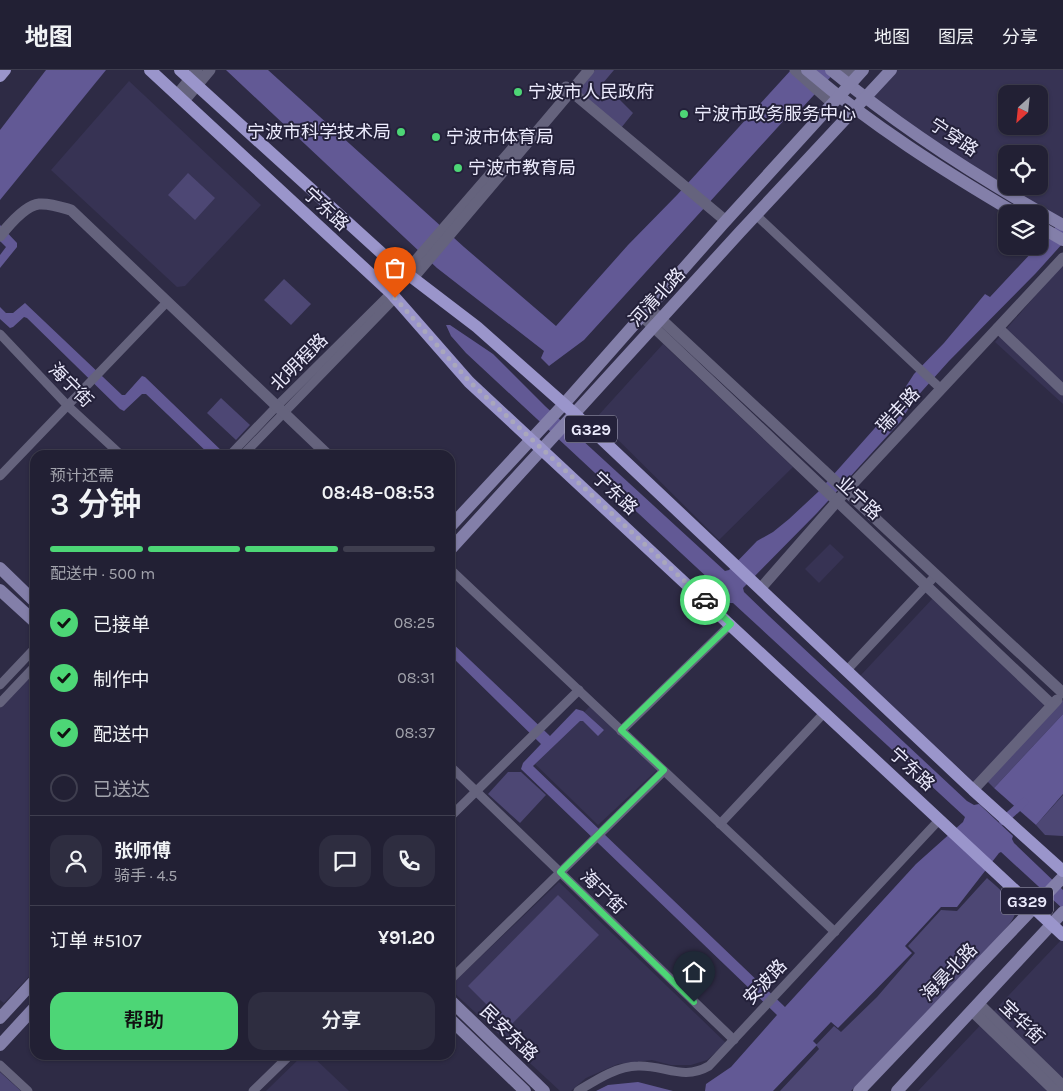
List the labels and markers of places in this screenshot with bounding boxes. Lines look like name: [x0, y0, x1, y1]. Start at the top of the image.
place label: 宁波市人民政府: [528, 81, 654, 103]
marker: 宁波市人民政府: [512, 86, 524, 98]
place label: 宁波市政务服务中心: [694, 103, 856, 125]
marker: 宁波市政务服务中心: [678, 108, 690, 120]
place label: 宁波市科学技术局: [247, 121, 391, 143]
marker: 宁波市科学技术局: [395, 126, 407, 138]
place label: 宁波市体育局: [446, 126, 554, 148]
marker: 宁波市体育局: [430, 131, 442, 143]
place label: 宁波市教育局: [468, 157, 576, 179]
marker: 宁波市教育局: [452, 162, 464, 174]
pin: [374, 247, 416, 298]
pin: [673, 951, 715, 1002]

